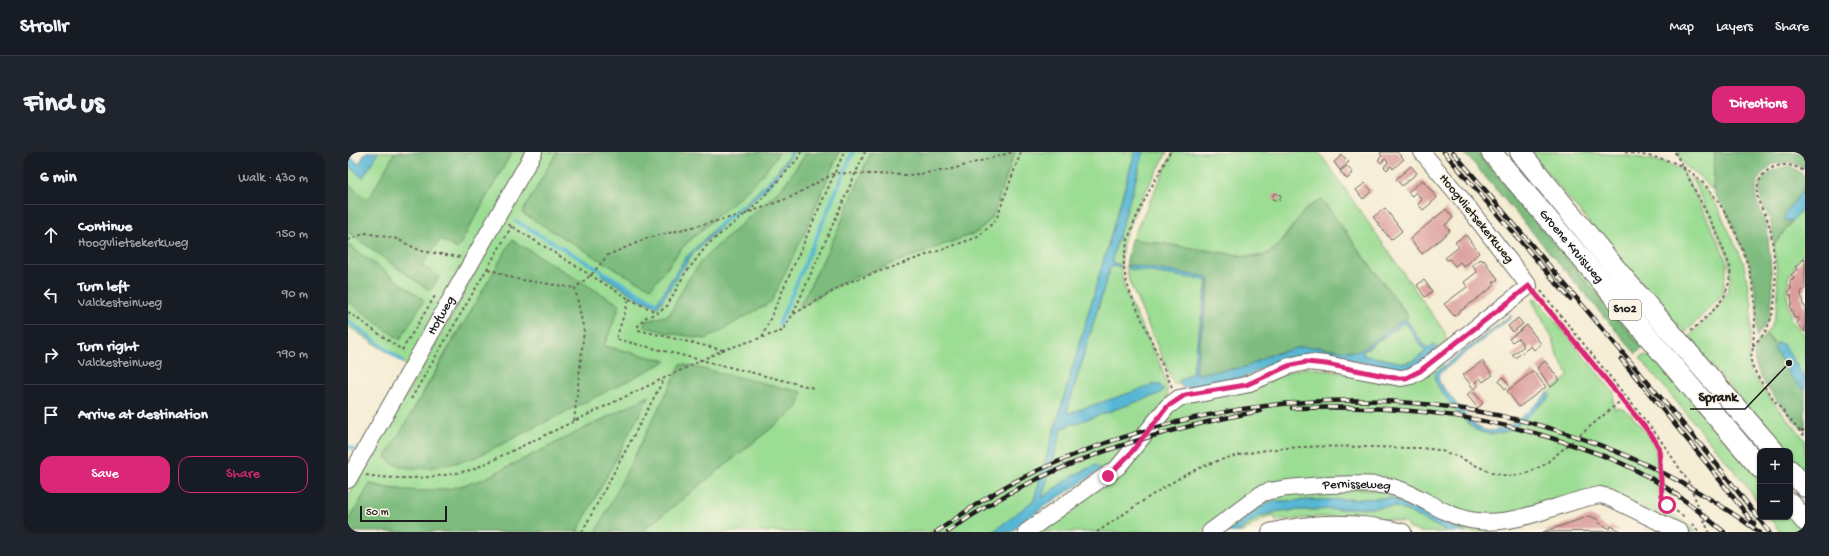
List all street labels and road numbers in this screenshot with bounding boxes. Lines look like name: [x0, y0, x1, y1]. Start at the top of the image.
street label: Hoogvlietsekerkweg: [1435, 171, 1517, 267]
street label: Groene Kruisweg: [1536, 207, 1607, 286]
street label: Hofweg: [424, 293, 458, 338]
road number: S102: [1609, 300, 1641, 320]
street label: Pernisseweg: [1321, 477, 1392, 494]

